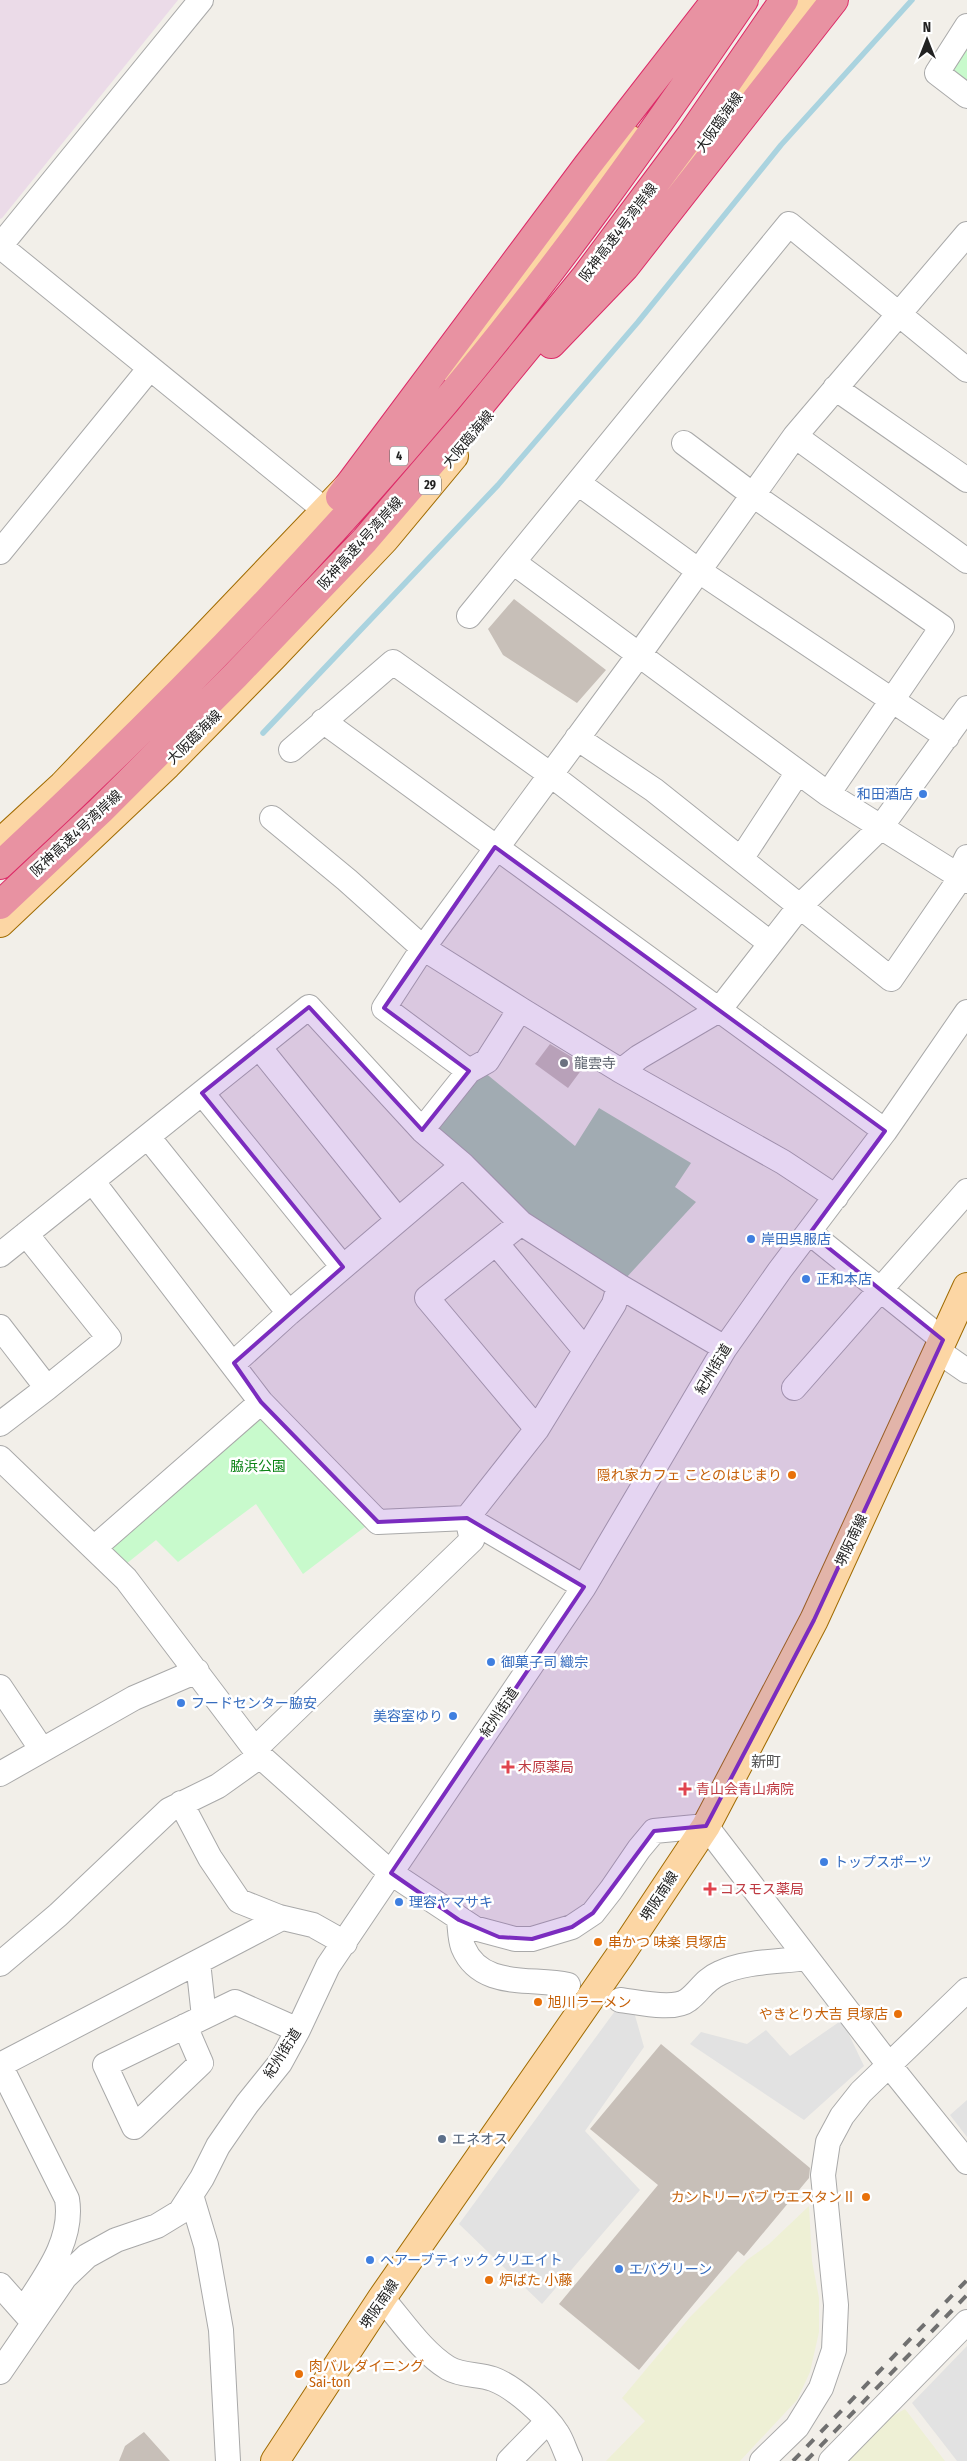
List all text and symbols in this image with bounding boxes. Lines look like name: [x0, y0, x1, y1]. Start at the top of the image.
north arrow: [902, 15, 952, 65]
text: N: [923, 19, 931, 36]
street label: 大阪臨海線: [692, 89, 746, 156]
street label: 阪神高速4号湾岸線: [576, 180, 661, 285]
street label: 大阪臨海線: [439, 407, 497, 472]
road number: 4: [390, 446, 408, 466]
road number: 29: [419, 476, 441, 494]
street label: 阪神高速4号湾岸線: [314, 494, 406, 593]
street label: 大阪臨海線: [164, 707, 225, 768]
place label: 和田酒店: [857, 786, 913, 803]
street label: 阪神高速4号湾岸線: [27, 787, 126, 880]
marker: 和田酒店: [917, 788, 929, 800]
place label: 龍雲寺: [574, 1055, 616, 1072]
marker: 龍雲寺: [558, 1057, 570, 1069]
place label: 岸田呉服店: [761, 1231, 831, 1248]
marker: 岸田呉服店: [745, 1233, 757, 1245]
place label: 正和本店: [816, 1271, 872, 1288]
marker: 正和本店: [800, 1273, 812, 1285]
street label: 紀州街道: [692, 1341, 735, 1398]
park label: 脇浜公園: [230, 1458, 286, 1475]
place label: 隠れ家カフェ ことのはじまり: [597, 1467, 782, 1484]
marker: 隠れ家カフェ ことのはじまり: [786, 1469, 798, 1481]
street label: 堺阪南線: [832, 1511, 871, 1569]
place label: 御菓子司 織宗: [501, 1654, 588, 1671]
marker: 御菓子司 織宗: [485, 1656, 497, 1668]
street label: 紀州街道: [477, 1684, 522, 1740]
place label: フードセンター脇安: [191, 1695, 317, 1712]
marker: フードセンター脇安: [175, 1697, 187, 1709]
place label: 美容室ゆり: [373, 1708, 443, 1725]
marker: 美容室ゆり: [447, 1710, 459, 1722]
district label: 新町: [751, 1753, 781, 1771]
place label: 木原薬局: [518, 1759, 574, 1776]
marker: 木原薬局: [502, 1761, 514, 1773]
place label: 青山会青山病院: [696, 1781, 794, 1798]
marker: 青山会青山病院: [678, 1782, 692, 1796]
place label: トップスポーツ: [834, 1854, 932, 1871]
marker: トップスポーツ: [818, 1856, 830, 1868]
street label: 堺阪南線: [637, 1868, 682, 1924]
place label: コスモス薬局: [720, 1881, 804, 1898]
marker: コスモス薬局: [704, 1883, 716, 1895]
place label: 理容ヤマサキ: [409, 1894, 493, 1911]
marker: 理容ヤマサキ: [393, 1896, 405, 1908]
place label: 串かつ 味楽 貝塚店: [608, 1934, 727, 1951]
marker: 串かつ 味楽 貝塚店: [592, 1936, 604, 1948]
place label: 旭川ラーメン: [548, 1994, 631, 2011]
marker: 旭川ラーメン: [532, 1996, 544, 2008]
place label: やきとり大吉 貝塚店: [759, 2006, 888, 2023]
marker: やきとり大吉 貝塚店: [892, 2008, 904, 2020]
street label: 紀州街道: [260, 2025, 305, 2081]
place label: エネオス: [452, 2131, 508, 2148]
marker: エネオス: [436, 2133, 448, 2145]
place label: カントリーパブ ウエスタンⅡ: [671, 2189, 856, 2206]
marker: カントリーパブ ウエスタンⅡ: [860, 2191, 872, 2203]
place label: ヘアーブティック クリエイト: [380, 2252, 563, 2269]
marker: ヘアーブティック クリエイト: [364, 2254, 376, 2266]
place label: エバグリーン: [629, 2261, 712, 2278]
marker: エバグリーン: [613, 2263, 625, 2275]
place label: 炉ばた 小藤: [499, 2272, 572, 2289]
marker: 炉ばた 小藤: [483, 2274, 495, 2286]
street label: 堺阪南線: [357, 2276, 402, 2332]
place label: 肉バル ダイニング Sai-ton: [309, 2358, 424, 2391]
marker: 肉バル ダイニング Sai-ton: [293, 2368, 305, 2380]

